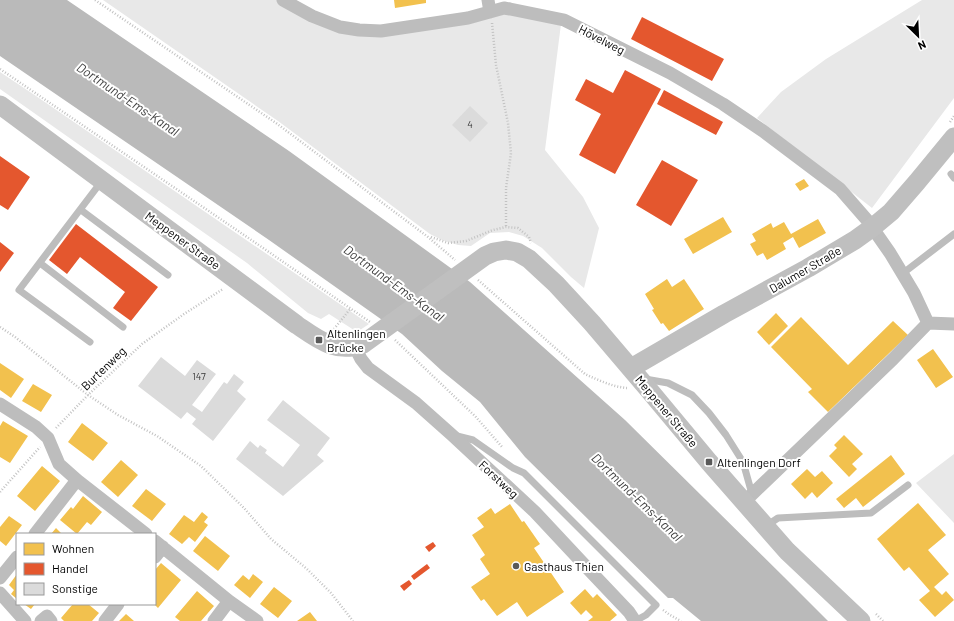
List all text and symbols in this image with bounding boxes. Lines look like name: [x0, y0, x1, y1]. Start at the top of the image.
north arrow: [898, 16, 938, 56]
street label: Hövelweg: [577, 21, 627, 57]
text: N: [916, 38, 928, 53]
water label: Dortmund-Ems-Kanal: [74, 59, 182, 139]
house number: 4: [467, 118, 473, 130]
street label: Meppener Straße: [143, 208, 223, 272]
water label: Dortmund-Ems-Kanal: [341, 241, 447, 325]
street label: Dalumer Straße: [767, 243, 843, 295]
place label: Altenlingen Brücke: [327, 326, 386, 354]
marker: Altenlingen Brücke: [314, 335, 324, 345]
street label: Burtenweg: [78, 343, 128, 393]
house number: 147: [192, 370, 206, 382]
street label: Meppener Straße: [633, 372, 701, 450]
water label: Dortmund-Ems-Kanal: [588, 450, 686, 544]
place label: Altenlingen Dorf: [717, 455, 801, 469]
street label: Forstweg: [476, 457, 522, 501]
marker: Altenlingen Dorf: [704, 457, 714, 467]
legend: [16, 533, 156, 605]
text: Wohnen: [52, 541, 94, 555]
place label: Gasthaus Thien: [524, 559, 604, 573]
text: Handel: [52, 561, 88, 575]
marker: Gasthaus Thien: [511, 561, 521, 571]
text: Sonstige: [52, 581, 98, 595]

